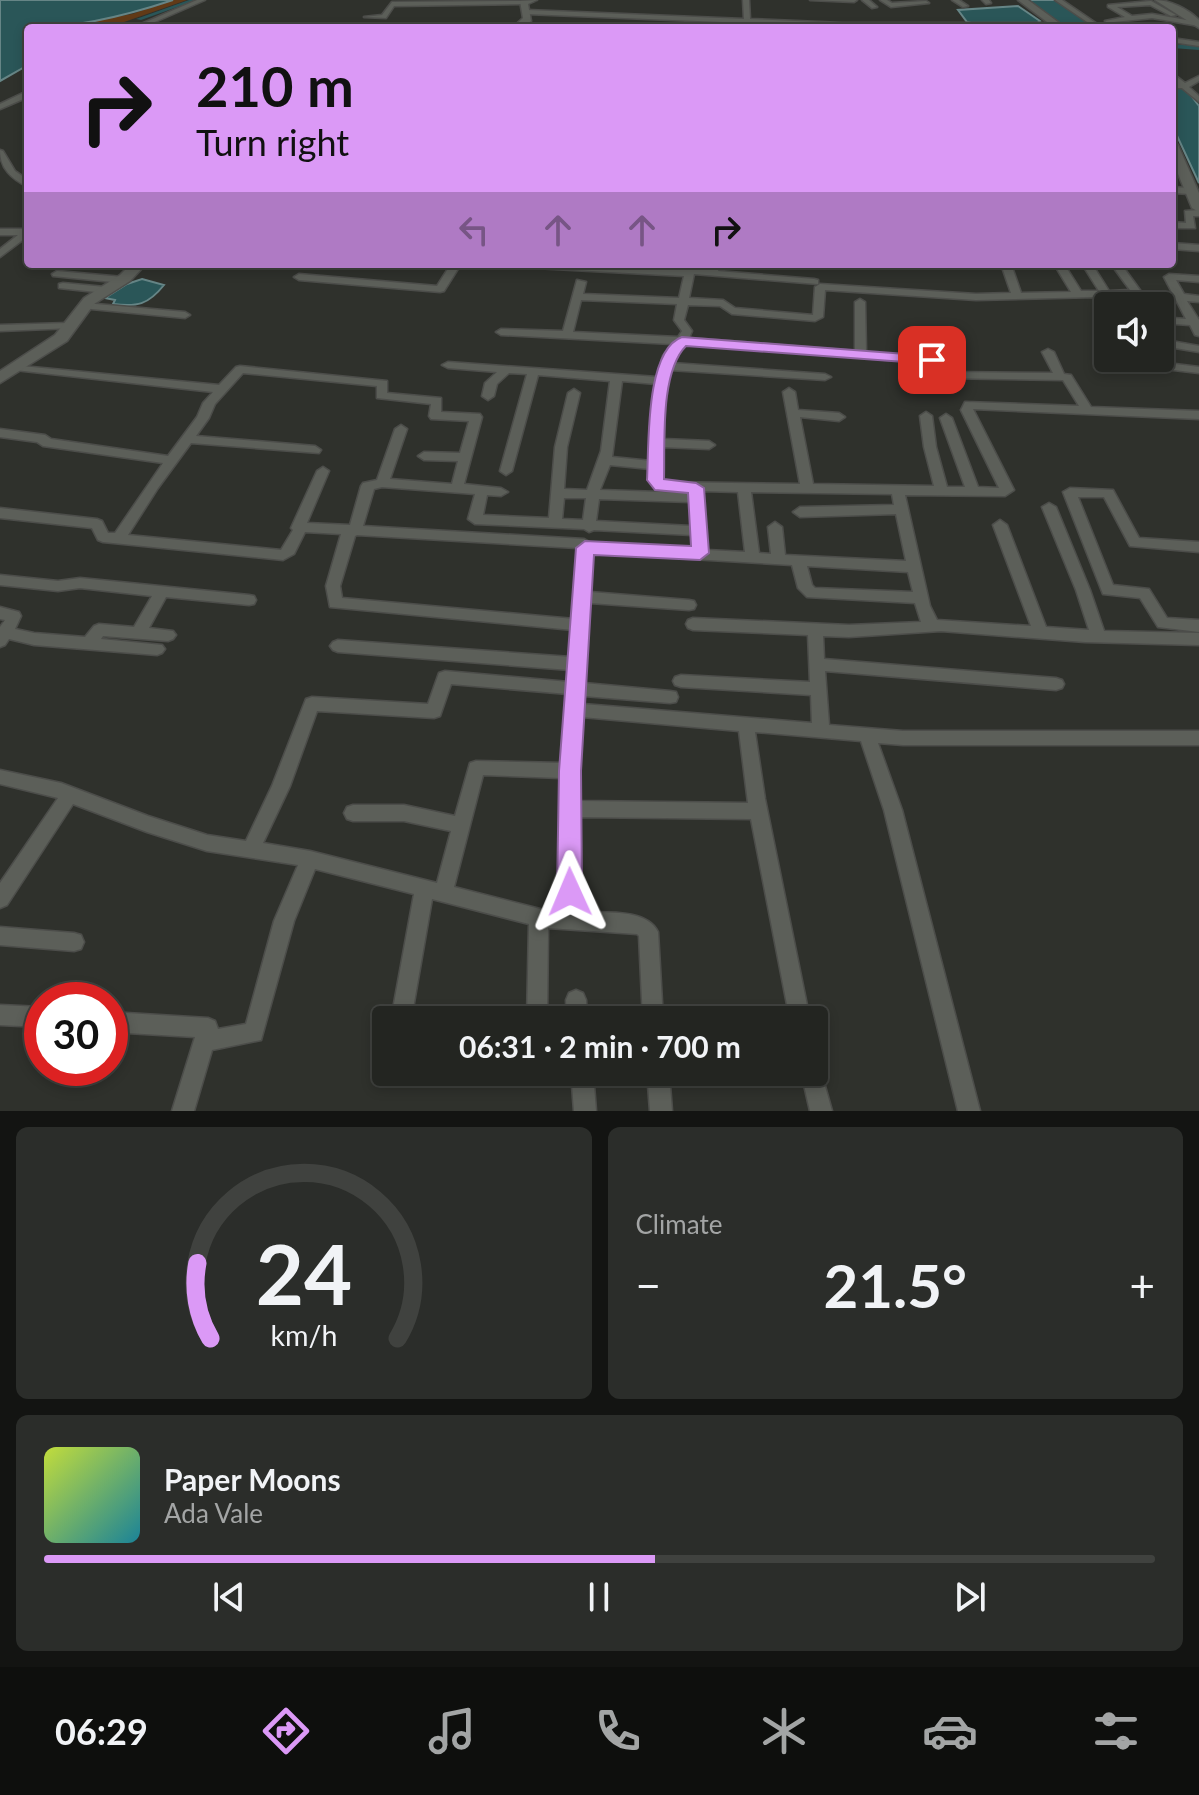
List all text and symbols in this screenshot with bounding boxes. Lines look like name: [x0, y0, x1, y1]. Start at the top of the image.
text: 210 m: [196, 52, 354, 119]
icon: right: [64, 56, 168, 160]
text: Turn right: [196, 120, 349, 164]
icon: left: [452, 208, 496, 252]
icon: ahead: [536, 208, 580, 252]
icon: ahead: [620, 208, 664, 252]
icon: right: [704, 208, 748, 252]
map controls: [1094, 292, 1174, 372]
button: sound: [1094, 292, 1174, 372]
pin: [898, 326, 966, 394]
icon: arrive: [910, 338, 954, 382]
position arrow: [528, 850, 612, 934]
speed limit sign: 30: [24, 982, 128, 1086]
text: 06:31 · 2 min · 700 m: [459, 1028, 741, 1064]
text: Climate: [636, 1208, 722, 1240]
text: 24: [256, 1223, 352, 1323]
text: 21.5°: [823, 1249, 967, 1321]
text: −: [636, 1259, 661, 1311]
text: +: [1129, 1259, 1155, 1311]
text: km/h: [270, 1318, 337, 1352]
text: Paper Moons: [164, 1461, 341, 1497]
text: Ada Vale: [164, 1497, 263, 1529]
icon: previous: [207, 1575, 251, 1619]
icon: pause: [577, 1575, 621, 1619]
icon: next: [948, 1575, 992, 1619]
icon: directions: [258, 1703, 314, 1759]
icon: music: [424, 1703, 480, 1759]
icon: phone: [590, 1703, 646, 1759]
icon: climate: [756, 1703, 812, 1759]
icon: car: [922, 1703, 978, 1759]
icon: filters: [1088, 1703, 1144, 1759]
text: 06:29: [55, 1709, 148, 1753]

